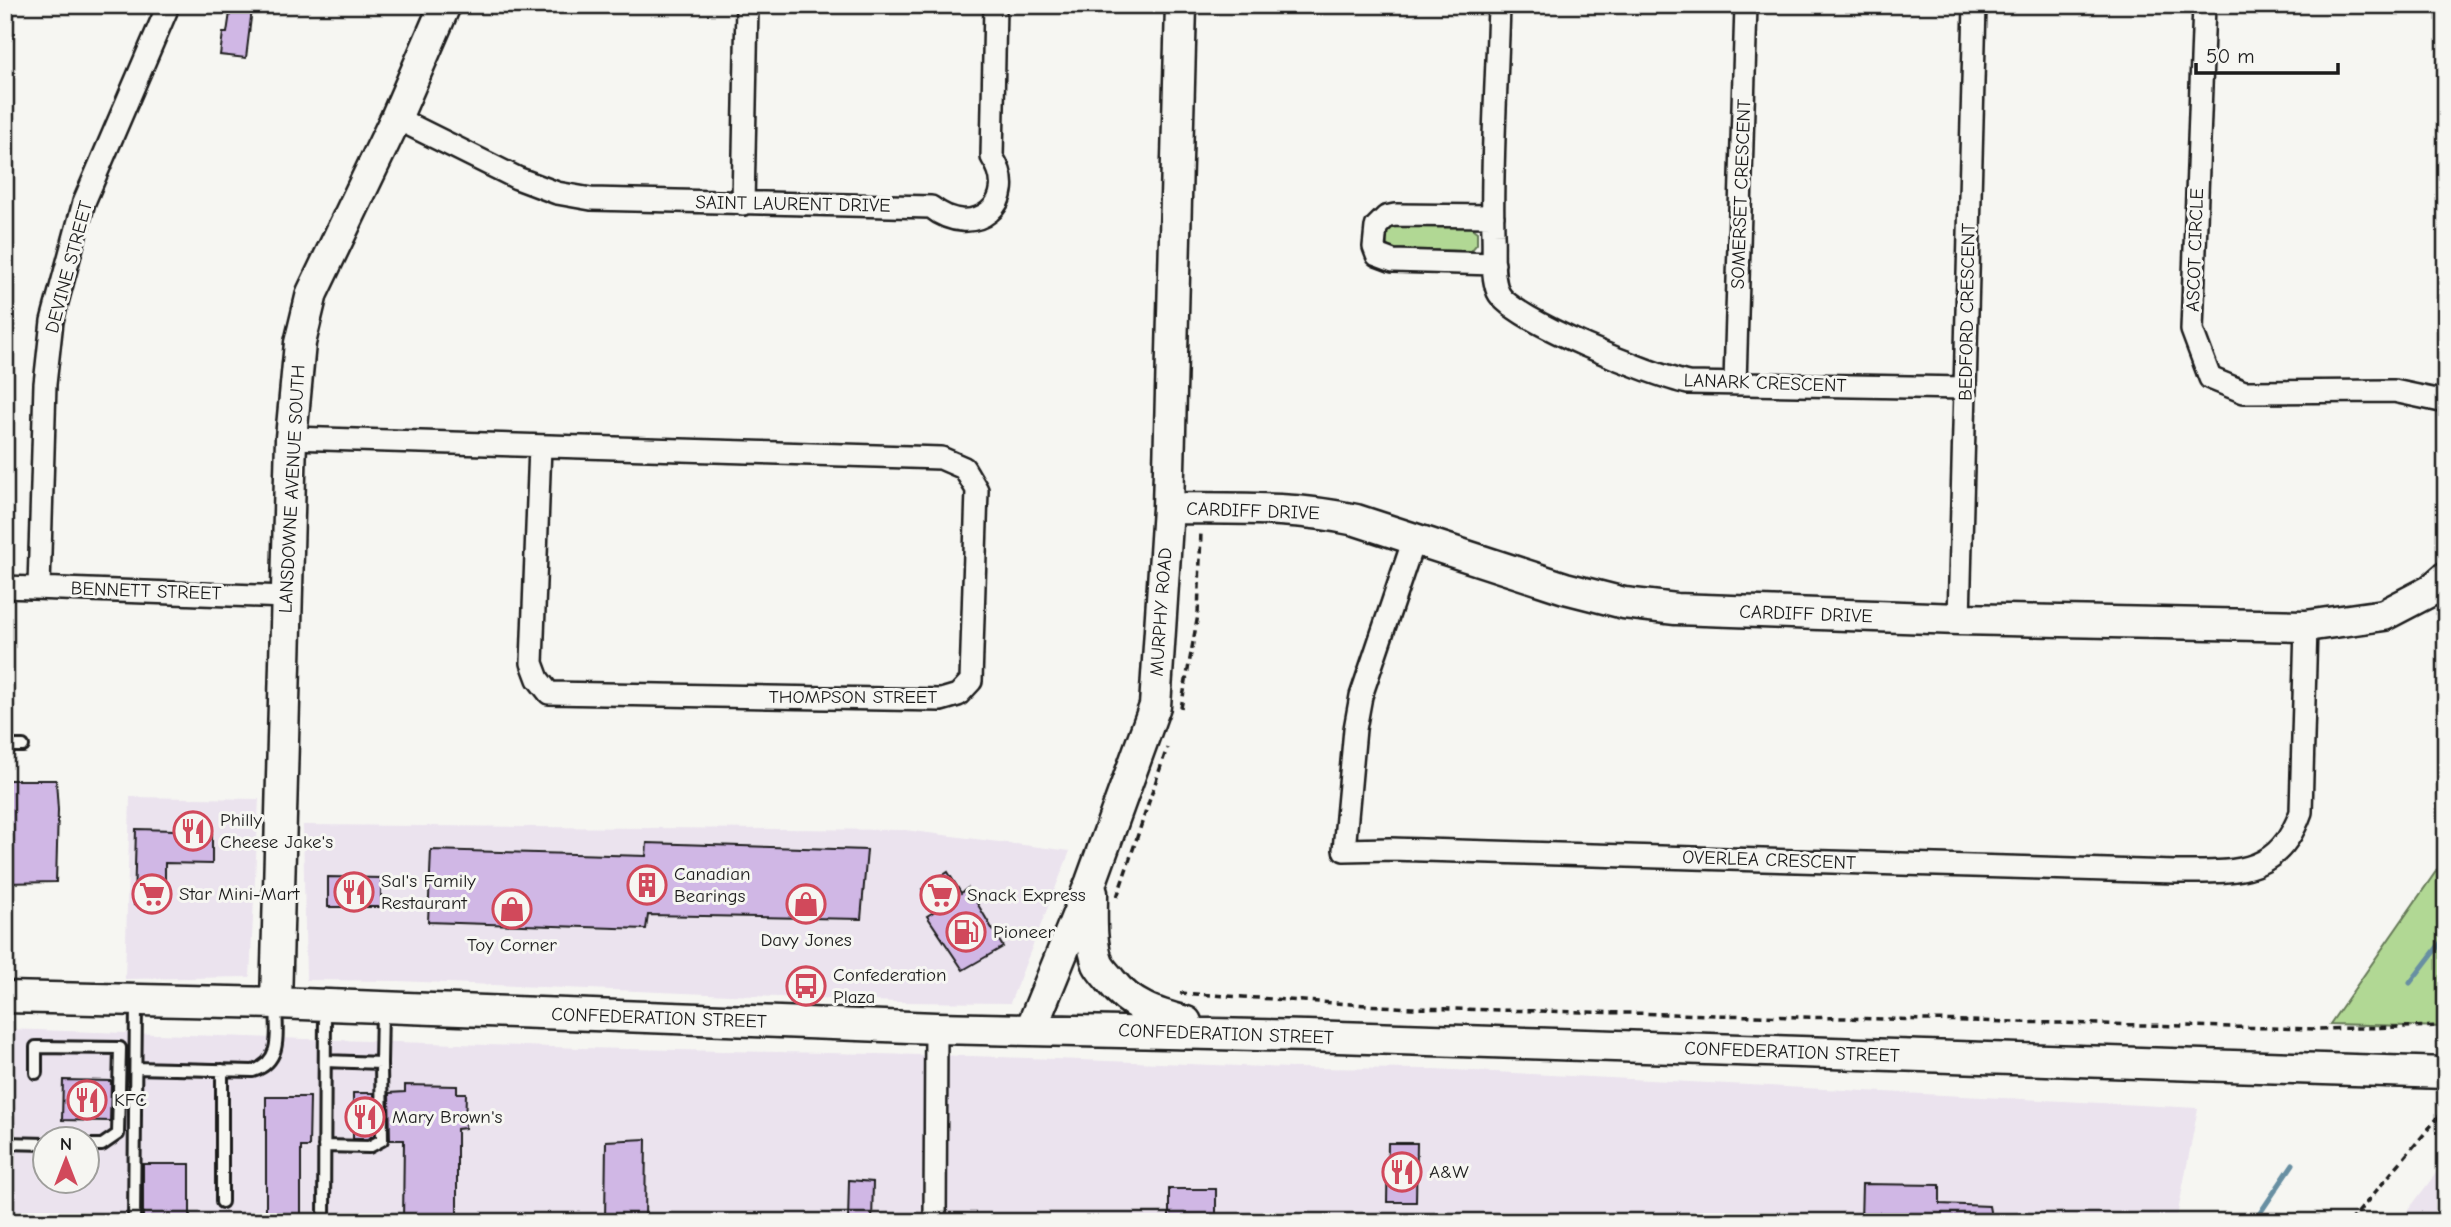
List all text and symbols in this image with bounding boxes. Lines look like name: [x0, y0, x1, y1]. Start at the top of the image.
scale bar: [2196, 32, 2337, 76]
text: 50 m: [2206, 44, 2255, 68]
street label: SOMERSET CRESCENT: [1727, 99, 1755, 289]
street label: ASCOT CIRCLE: [2182, 188, 2208, 312]
street label: SAINT LAURENT DRIVE: [695, 191, 891, 217]
street label: DEVINE STREET: [41, 198, 97, 335]
street label: BEDFORD CRESCENT: [1954, 223, 1980, 401]
street label: LANSDOWNE AVENUE SOUTH: [275, 364, 309, 614]
street label: LANARK CRESCENT: [1683, 369, 1847, 397]
street label: CARDIFF DRIVE: [1186, 498, 1320, 524]
street label: MURPHY ROAD: [1146, 547, 1176, 677]
street label: BENNETT STREET: [70, 577, 222, 605]
street label: CARDIFF DRIVE: [1739, 601, 1873, 627]
street label: THOMPSON STREET: [769, 686, 937, 708]
place label: Philly Cheese Jake's: [220, 809, 333, 853]
restaurant icon: Philly Cheese Jake's: [172, 810, 214, 852]
street label: OVERLEA CRESCENT: [1682, 846, 1856, 874]
place label: Canadian Bearings: [674, 863, 750, 907]
building icon: Canadian Bearings: [626, 864, 668, 906]
place label: Sal's Family Restaurant: [381, 870, 476, 914]
restaurant icon: Sal's Family Restaurant: [333, 871, 375, 913]
supermarket icon: Star Mini-Mart: [131, 873, 173, 915]
supermarket icon: Snack Express: [919, 874, 961, 916]
place label: Star Mini-Mart: [179, 883, 300, 905]
shop icon: Davy Jones: [785, 883, 827, 925]
place label: Snack Express: [967, 884, 1086, 906]
shop icon: Toy Corner: [491, 888, 533, 930]
fuel station icon: Pioneer: [945, 911, 987, 953]
place label: Pioneer: [993, 921, 1056, 943]
place label: Davy Jones: [760, 929, 852, 951]
place label: Toy Corner: [467, 934, 557, 956]
place label: Confederation Plaza: [833, 964, 947, 1008]
bus stop icon: Confederation Plaza: [785, 965, 827, 1007]
street label: CONFEDERATION STREET: [551, 1003, 767, 1033]
street label: CONFEDERATION STREET: [1118, 1019, 1334, 1049]
street label: CONFEDERATION STREET: [1684, 1037, 1900, 1067]
restaurant icon: KFC: [66, 1079, 108, 1121]
place label: KFC: [114, 1089, 147, 1111]
restaurant icon: Mary Brown's: [344, 1096, 386, 1138]
place label: Mary Brown's: [392, 1106, 503, 1128]
north arrow: [32, 1126, 102, 1196]
text: N: [60, 1133, 72, 1155]
restaurant icon: A&W: [1381, 1151, 1423, 1193]
place label: A&W: [1429, 1161, 1469, 1183]

